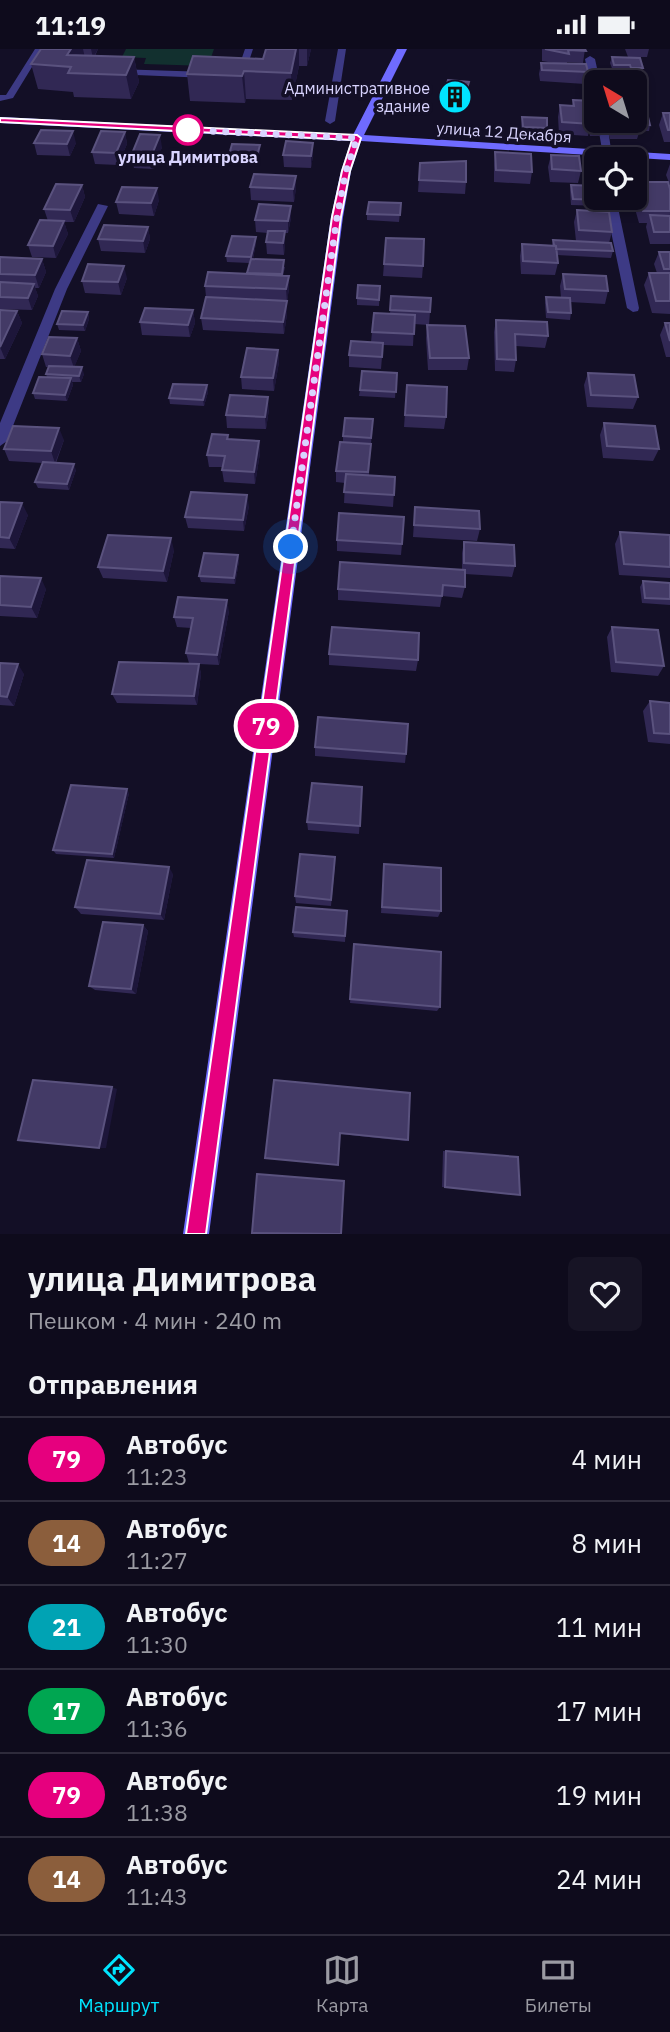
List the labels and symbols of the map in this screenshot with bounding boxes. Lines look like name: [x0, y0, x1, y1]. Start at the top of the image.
north arrow: [584, 70, 648, 133]
place label: Административное здание: [284, 78, 430, 116]
building icon: Административное здание: [436, 78, 474, 116]
marker: улица Димитрова: [173, 115, 203, 145]
street label: улица 12 Декабря: [436, 117, 572, 147]
place label: улица Димитрова: [118, 147, 258, 167]
your location: [273, 529, 308, 564]
line badge: 79: [234, 703, 298, 749]

